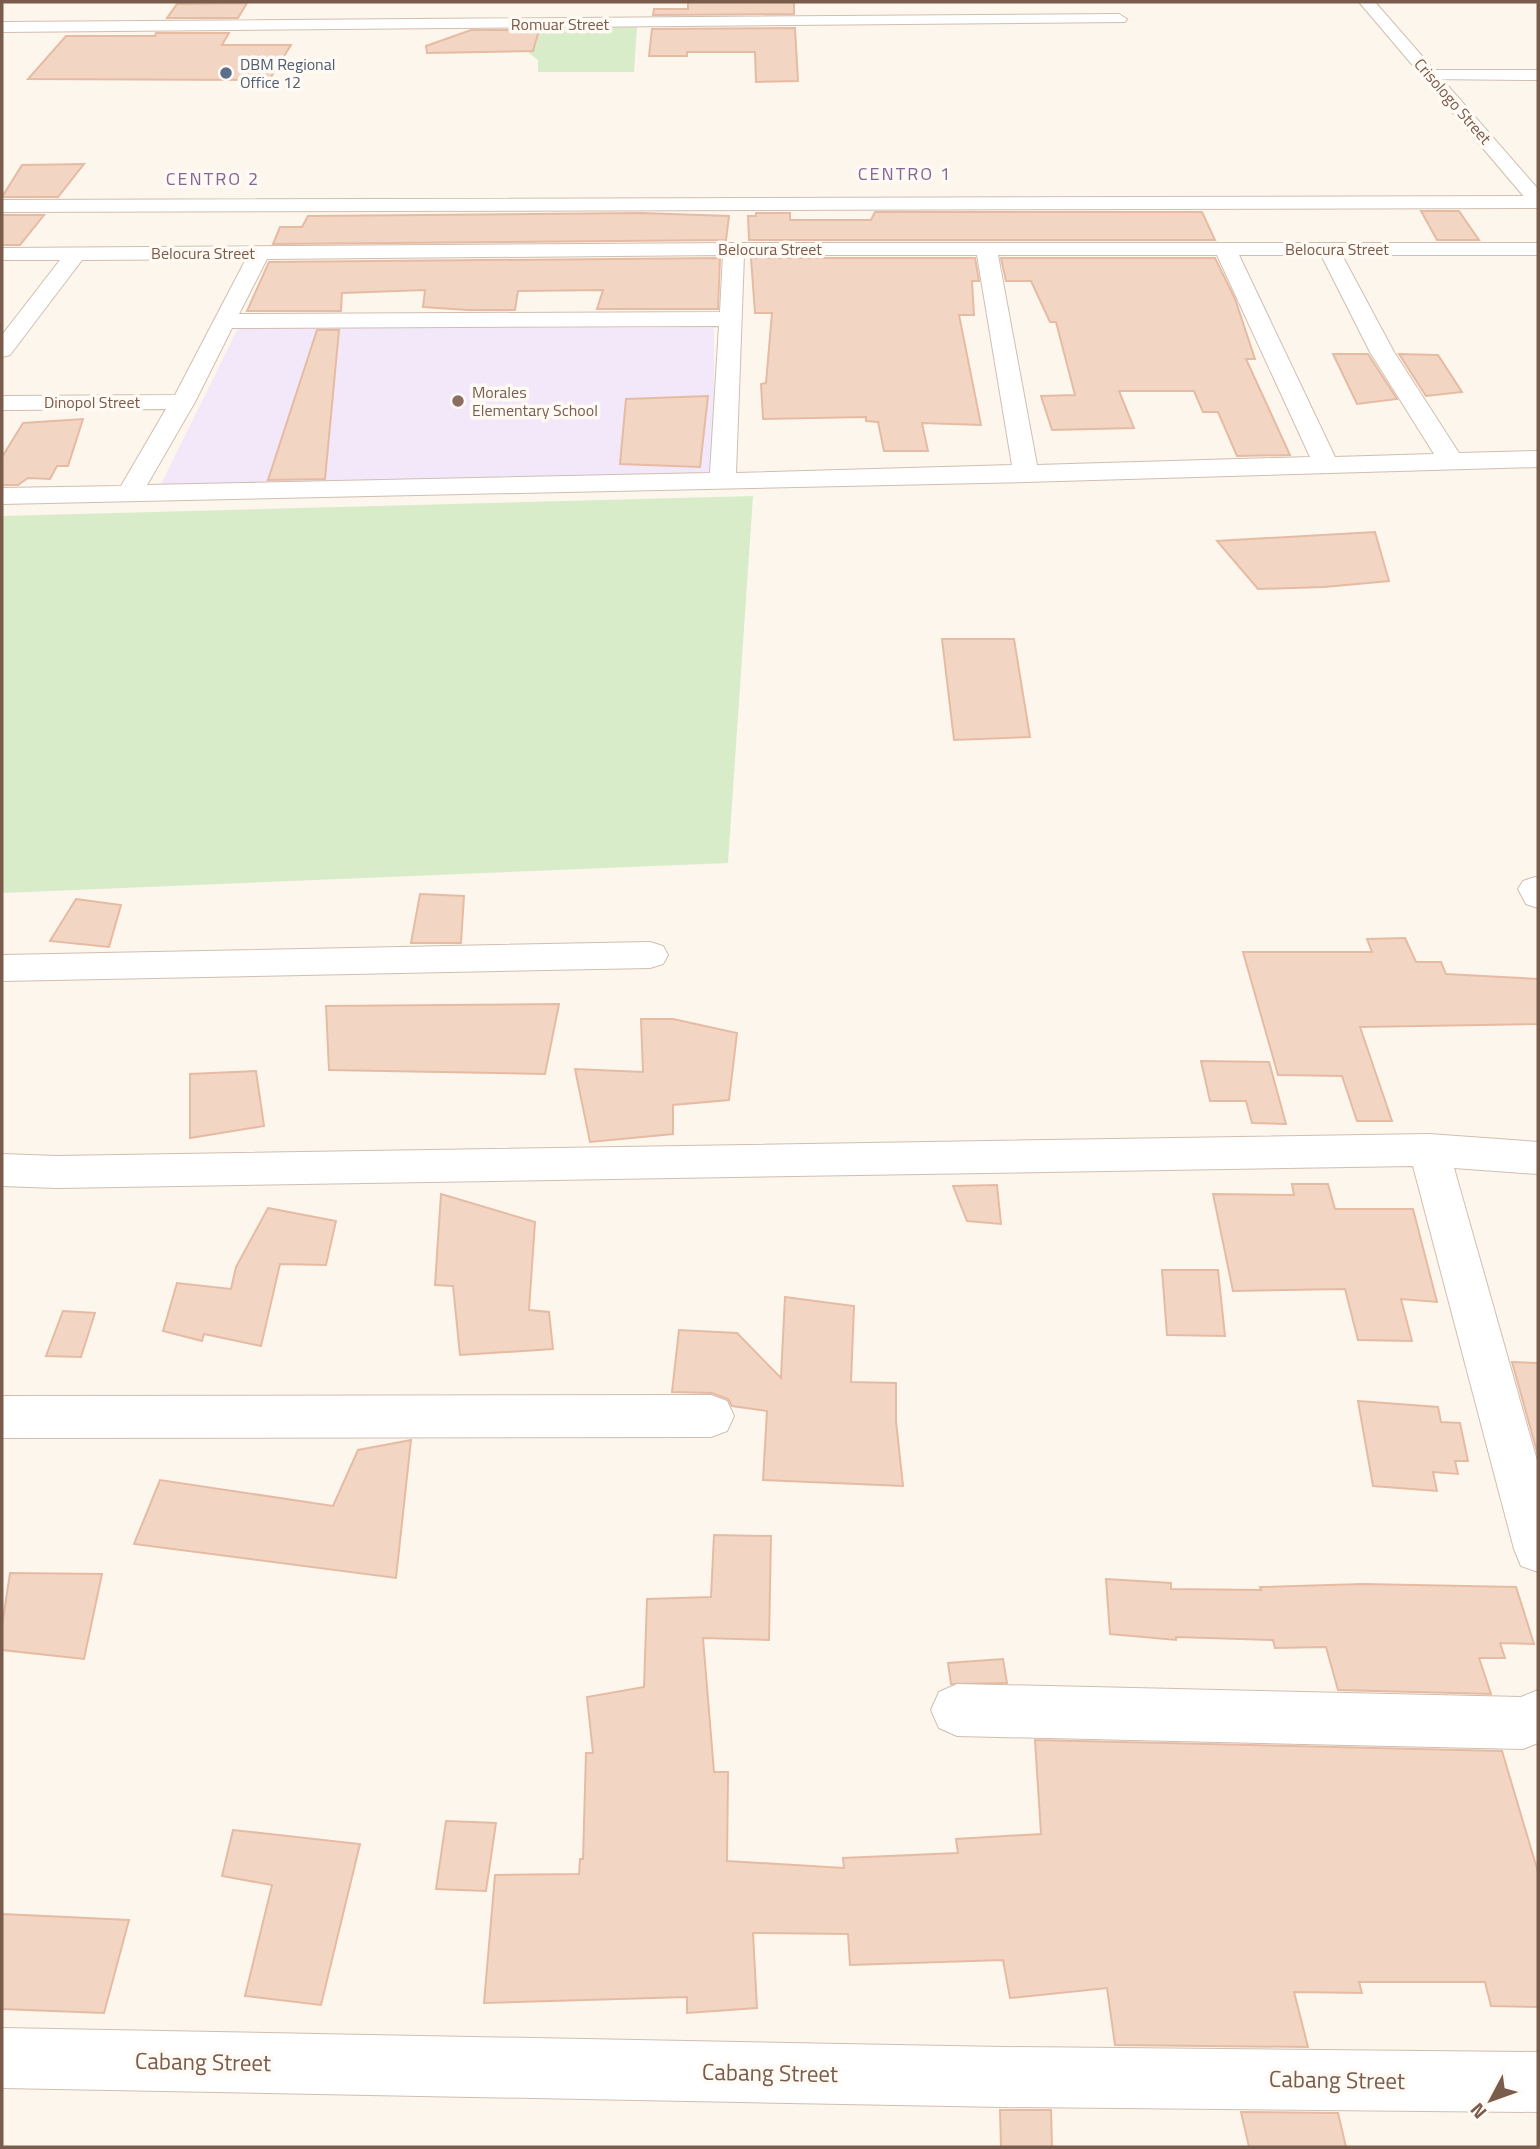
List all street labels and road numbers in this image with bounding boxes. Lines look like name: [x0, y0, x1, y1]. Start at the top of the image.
street label: Romuar Street: [511, 12, 610, 36]
street label: Crisologo Street: [1409, 53, 1497, 150]
street label: Belocura Street: [718, 237, 822, 261]
street label: Belocura Street: [1285, 237, 1389, 261]
street label: Belocura Street: [151, 241, 255, 265]
street label: Dinopol Street: [44, 390, 140, 414]
street label: Cabang Street: [135, 2043, 271, 2080]
street label: Cabang Street: [702, 2054, 838, 2091]
street label: Cabang Street: [1269, 2061, 1405, 2098]

